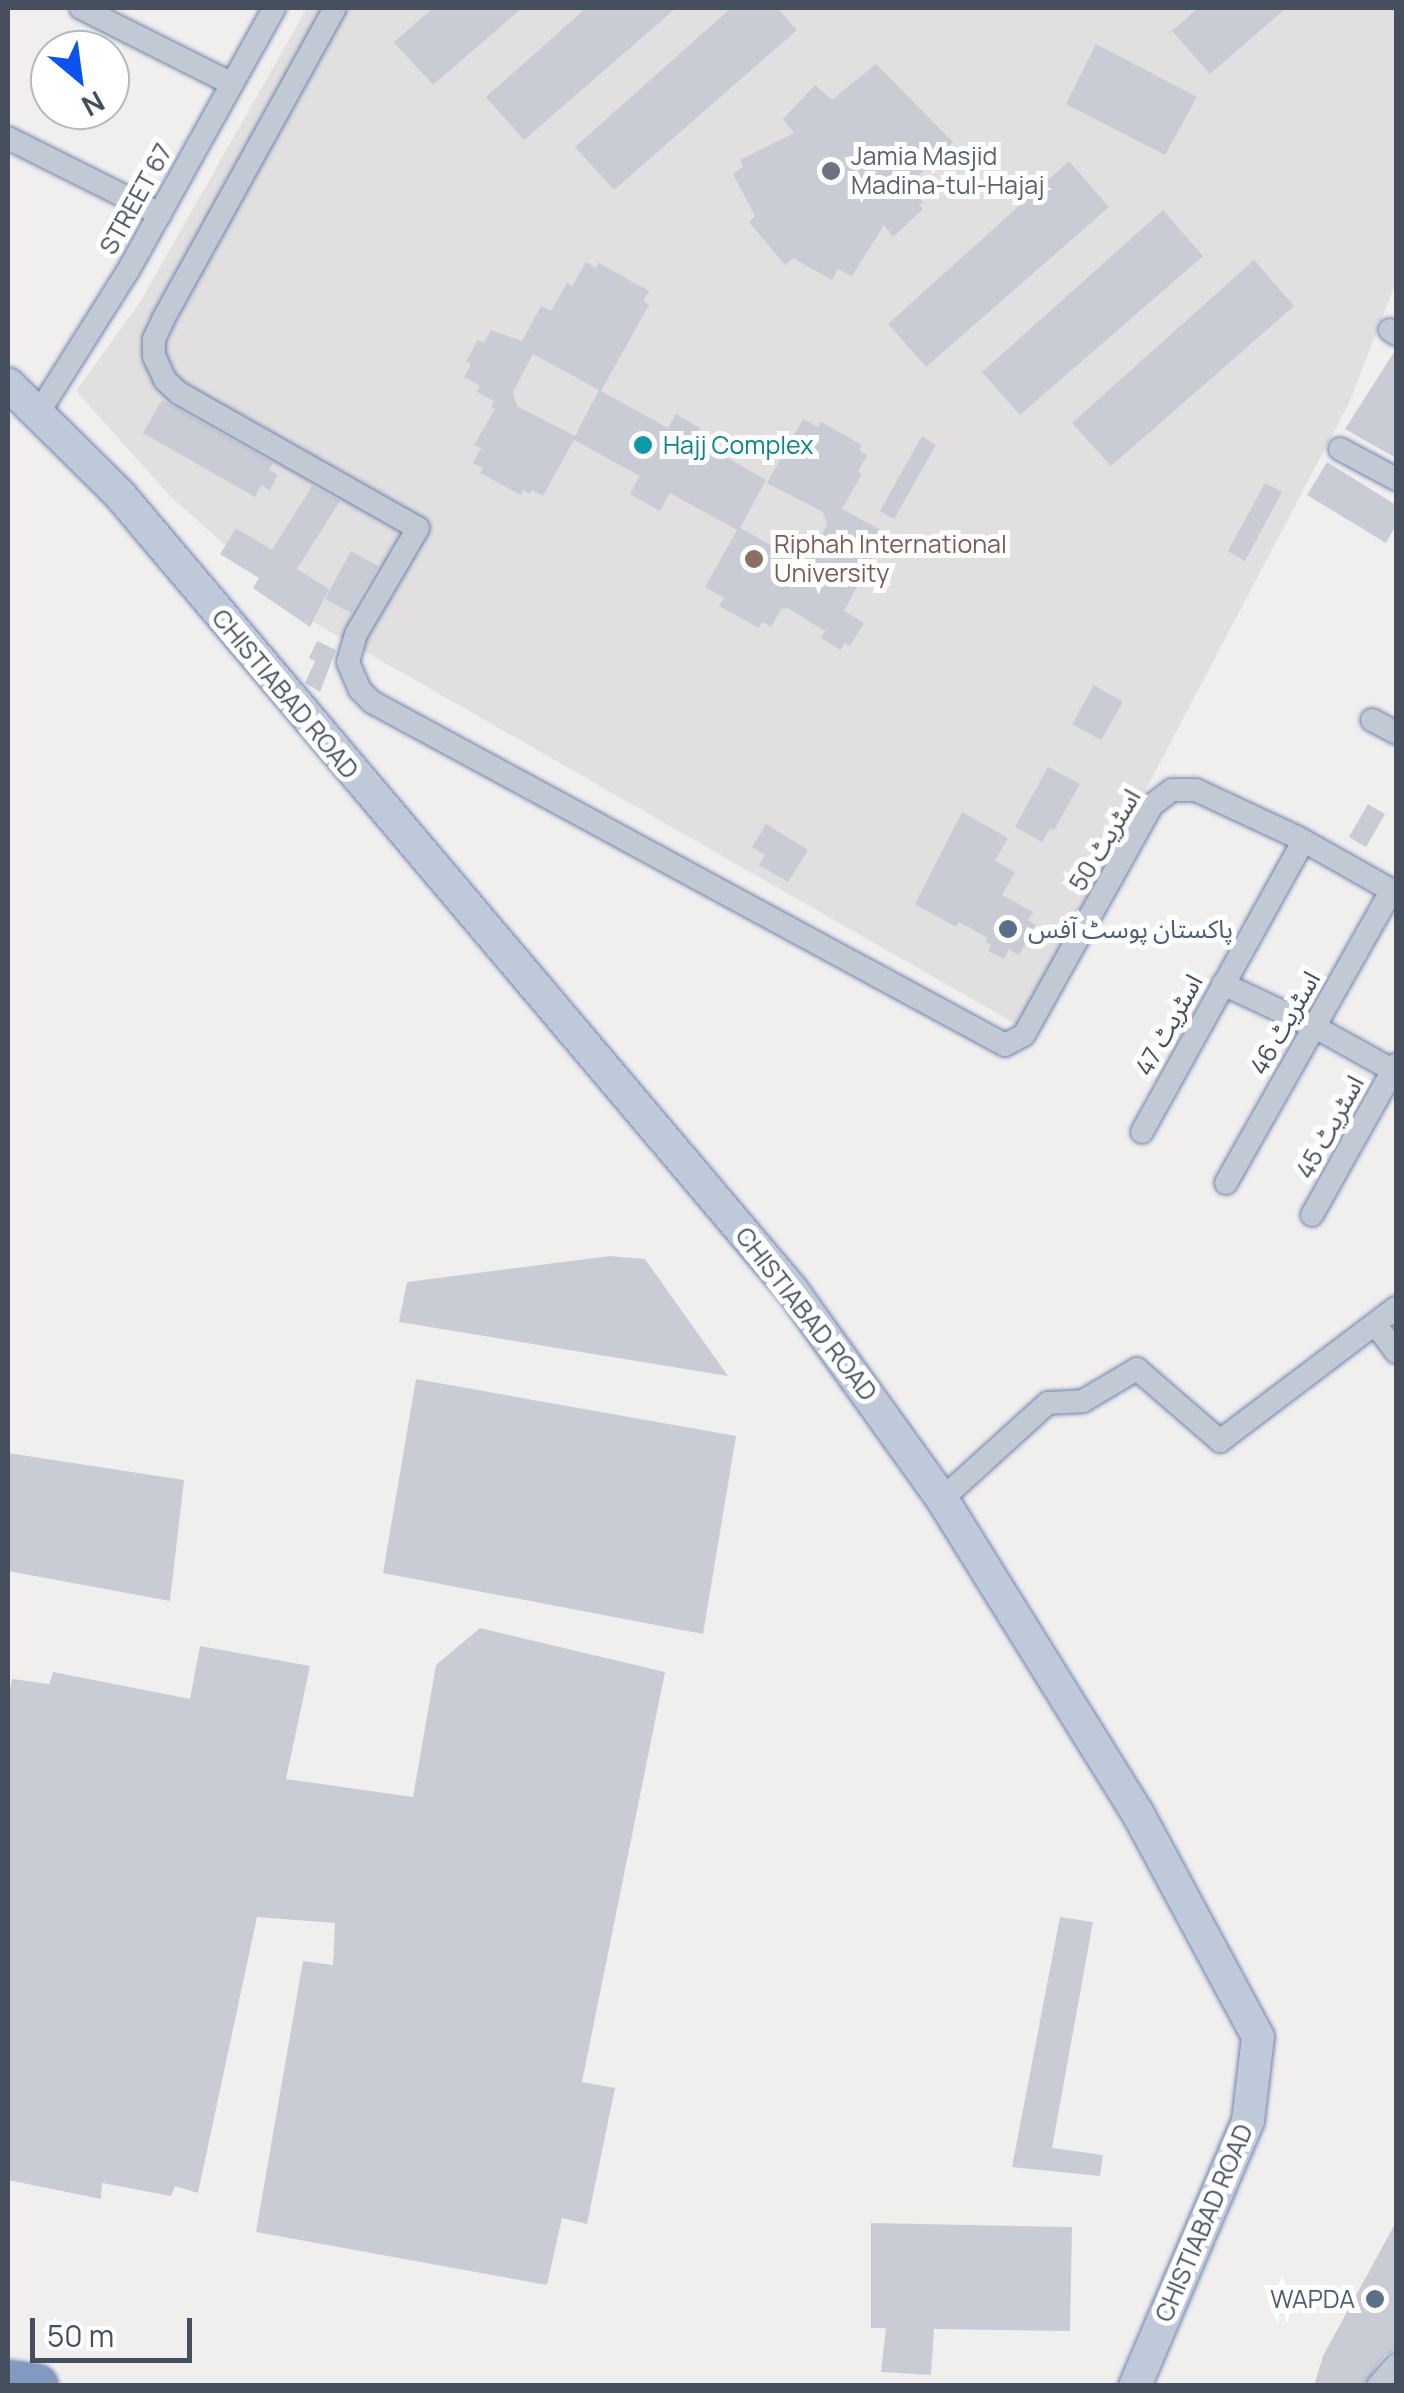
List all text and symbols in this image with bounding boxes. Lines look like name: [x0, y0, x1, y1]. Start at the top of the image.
north arrow: [30, 30, 130, 130]
text: N: [76, 83, 112, 126]
street label: STREET 67: [93, 138, 179, 260]
place label: Jamia Masjid Madina-tul-Hajaj: [851, 142, 1044, 201]
marker: Jamia Masjid Madina-tul-Hajaj: [820, 160, 842, 182]
place label: Hajj Complex: [663, 430, 813, 460]
marker: Hajj Complex: [632, 434, 654, 456]
place label: Riphah International University: [774, 530, 1007, 589]
marker: Riphah International University: [743, 548, 765, 570]
street label: CHISTIABAD ROAD: [205, 603, 365, 785]
street label: اسٹریٹ 50: [1063, 784, 1147, 896]
place label: پاکستان پوسٹ آفس: [1028, 914, 1233, 944]
marker: پاکستان پوسٹ آفس: [997, 918, 1019, 940]
street label: اسٹریٹ 46: [1243, 966, 1327, 1080]
street label: اسٹریٹ 47: [1129, 969, 1209, 1081]
street label: اسٹریٹ 45: [1289, 1070, 1371, 1184]
street label: CHISTIABAD ROAD: [729, 1221, 883, 1407]
street label: CHISTIABAD ROAD: [1149, 2120, 1259, 2326]
place label: WAPDA: [1270, 2284, 1355, 2314]
marker: WAPDA: [1364, 2288, 1386, 2310]
scale bar: [35, 2298, 198, 2360]
text: 50 m: [47, 2315, 114, 2356]

